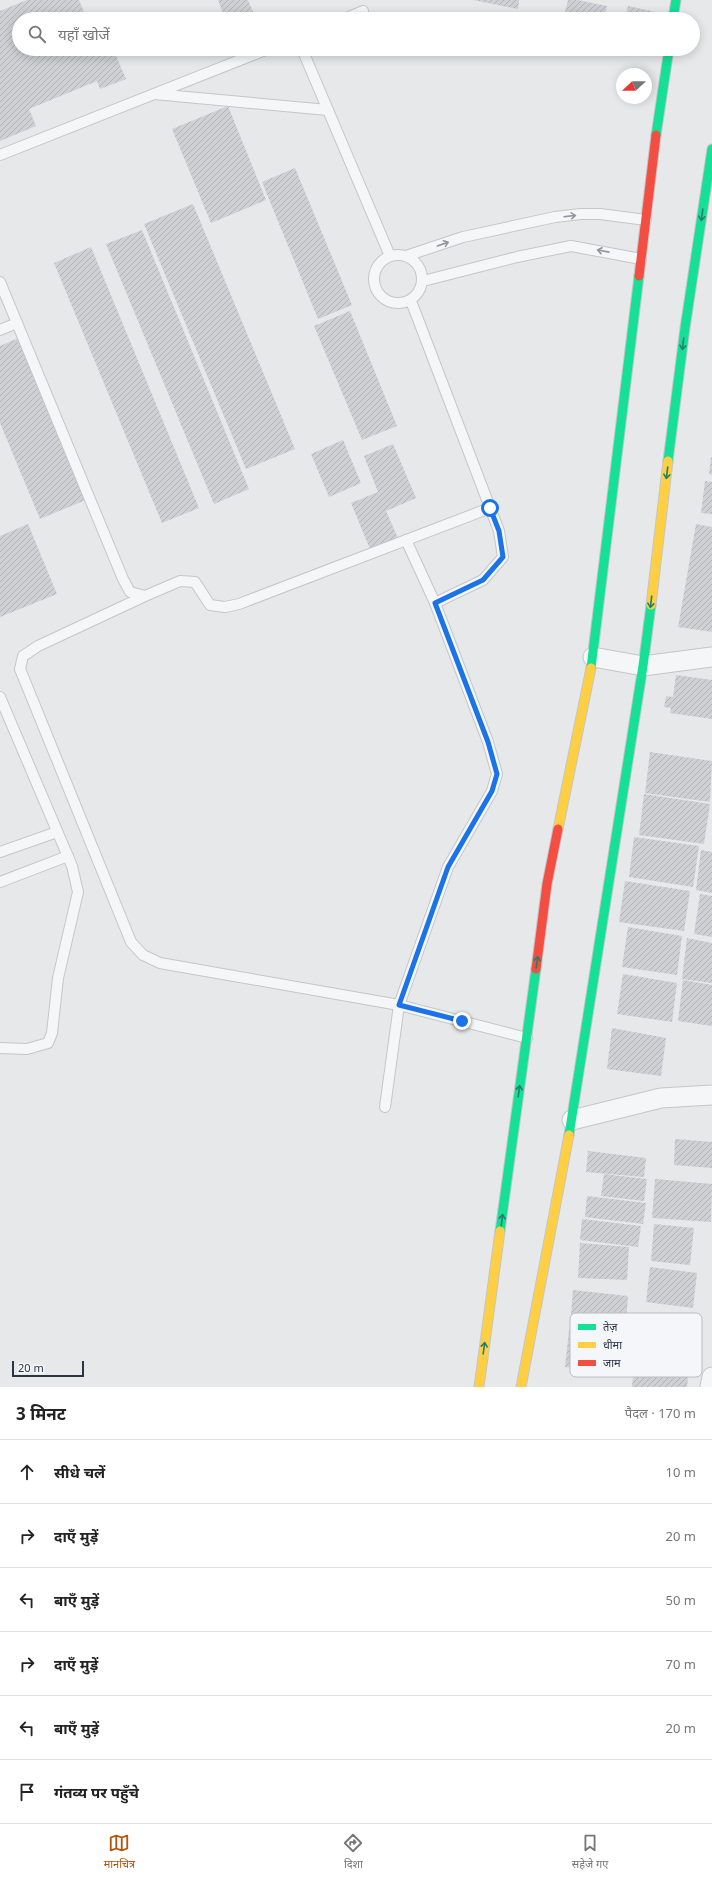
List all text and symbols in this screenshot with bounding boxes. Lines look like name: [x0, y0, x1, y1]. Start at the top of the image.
search box: [12, 12, 700, 56]
icon: search: [26, 23, 48, 45]
text: यहाँ खोजें: [58, 24, 110, 44]
north arrow: [616, 68, 652, 104]
one-way arrow: [698, 208, 706, 221]
one-way arrow: [563, 212, 576, 219]
one-way arrow: [437, 239, 449, 247]
one-way arrow: [597, 247, 610, 255]
one-way arrow: [680, 337, 687, 350]
one-way arrow: [663, 466, 671, 479]
route start: [481, 499, 499, 517]
one-way arrow: [647, 595, 655, 608]
one-way arrow: [533, 956, 541, 969]
route end: [453, 1012, 471, 1030]
one-way arrow: [515, 1085, 523, 1098]
one-way arrow: [498, 1214, 506, 1227]
legend: [570, 1313, 702, 1377]
text: तेज़: [603, 1319, 618, 1334]
text: धीमा: [603, 1337, 622, 1352]
one-way arrow: [480, 1342, 488, 1355]
text: जाम: [603, 1355, 621, 1370]
scale bar: [12, 1359, 84, 1378]
text: 20 m: [18, 1360, 44, 1375]
text: 3 मिनट: [16, 1402, 66, 1425]
text: पैदल · 170 m: [625, 1404, 696, 1422]
icon: ahead: [16, 1461, 38, 1483]
text: सीधे चलें: [54, 1462, 105, 1482]
text: 10 m: [666, 1463, 696, 1481]
icon: right: [16, 1525, 38, 1547]
text: दाएँ मुड़ें: [54, 1526, 98, 1546]
text: 20 m: [666, 1527, 696, 1545]
icon: left: [16, 1589, 38, 1611]
text: बाएँ मुड़ें: [54, 1590, 99, 1610]
text: 50 m: [666, 1591, 696, 1609]
icon: right: [16, 1653, 38, 1675]
text: दाएँ मुड़ें: [54, 1654, 98, 1674]
text: 70 m: [666, 1655, 696, 1673]
icon: left: [16, 1717, 38, 1739]
text: बाएँ मुड़ें: [54, 1718, 99, 1738]
text: 20 m: [666, 1719, 696, 1737]
icon: arrive: [16, 1781, 38, 1803]
text: गंतव्य पर पहुँचे: [54, 1782, 139, 1802]
tab: मानचित्र: [104, 1832, 135, 1871]
tab: दिशा: [342, 1832, 364, 1871]
tab: सहेजे गए: [572, 1832, 608, 1871]

